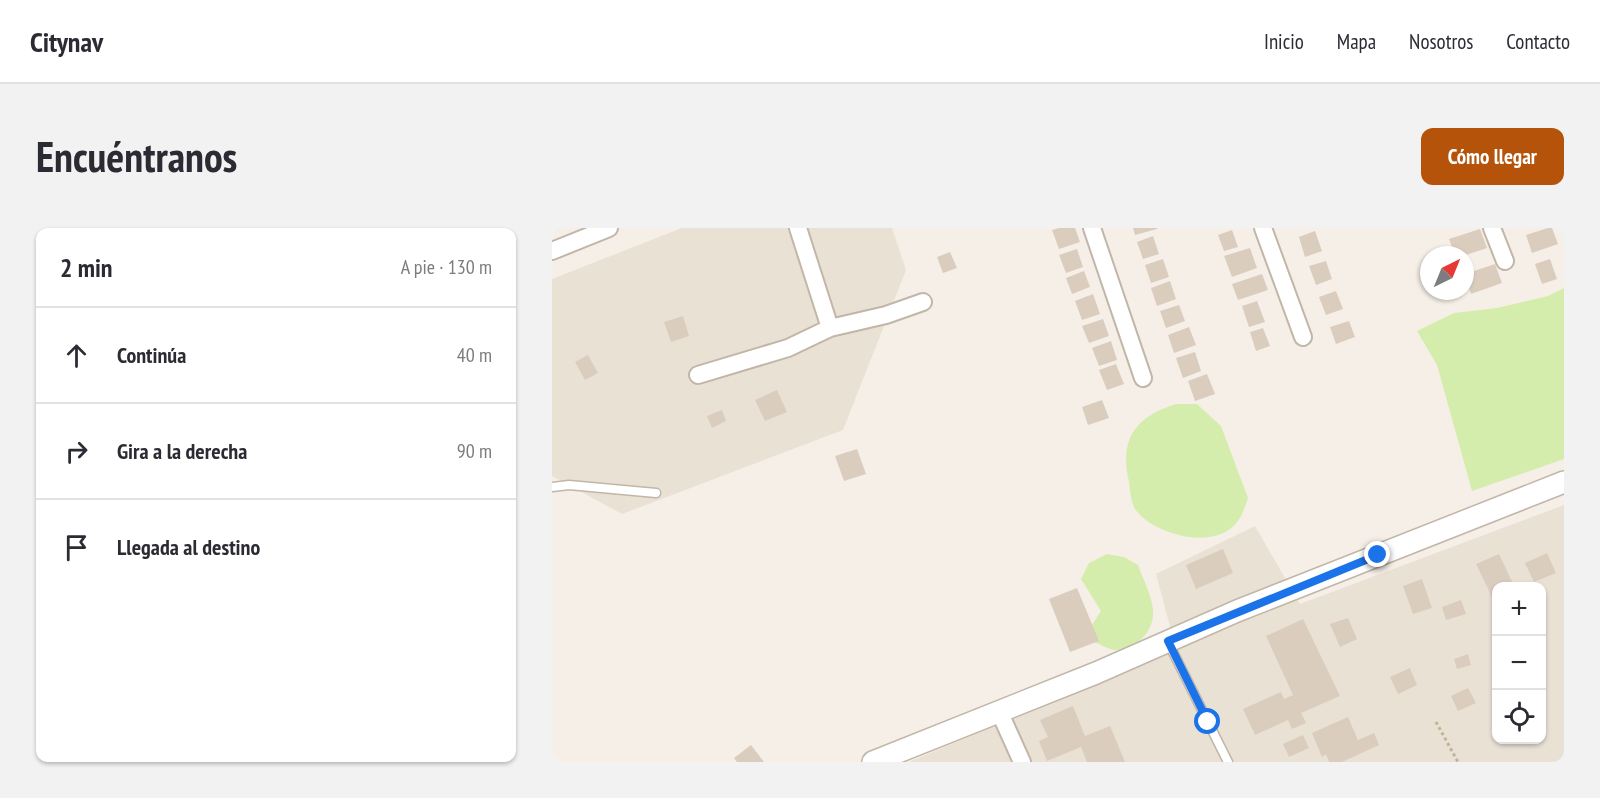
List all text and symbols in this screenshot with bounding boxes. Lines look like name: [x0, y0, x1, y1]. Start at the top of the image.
text: Citynav: [30, 23, 103, 60]
text: Inicio: [1264, 28, 1304, 55]
text: Mapa: [1337, 28, 1376, 55]
text: Nosotros: [1409, 28, 1473, 55]
text: Contacto: [1506, 28, 1570, 55]
button: Cómo llegar: [1421, 128, 1564, 185]
text: Encuéntranos: [36, 129, 237, 184]
north arrow: [1420, 246, 1474, 300]
text: 2 min: [60, 251, 113, 284]
text: A pie · 130 m: [401, 254, 492, 280]
icon: ahead: [60, 339, 93, 372]
text: Continúa: [117, 341, 186, 369]
text: 40 m: [457, 342, 492, 368]
icon: right: [60, 435, 93, 468]
text: Gira a la derecha: [117, 437, 247, 465]
text: 90 m: [457, 438, 492, 464]
icon: arrive: [60, 531, 93, 564]
text: Llegada al destino: [117, 533, 260, 561]
route end: [1364, 541, 1390, 567]
map controls: [1492, 582, 1546, 744]
button: +: [1492, 582, 1546, 636]
button: −: [1492, 636, 1546, 690]
button: locate: [1492, 690, 1546, 744]
route start: [1194, 708, 1220, 734]

